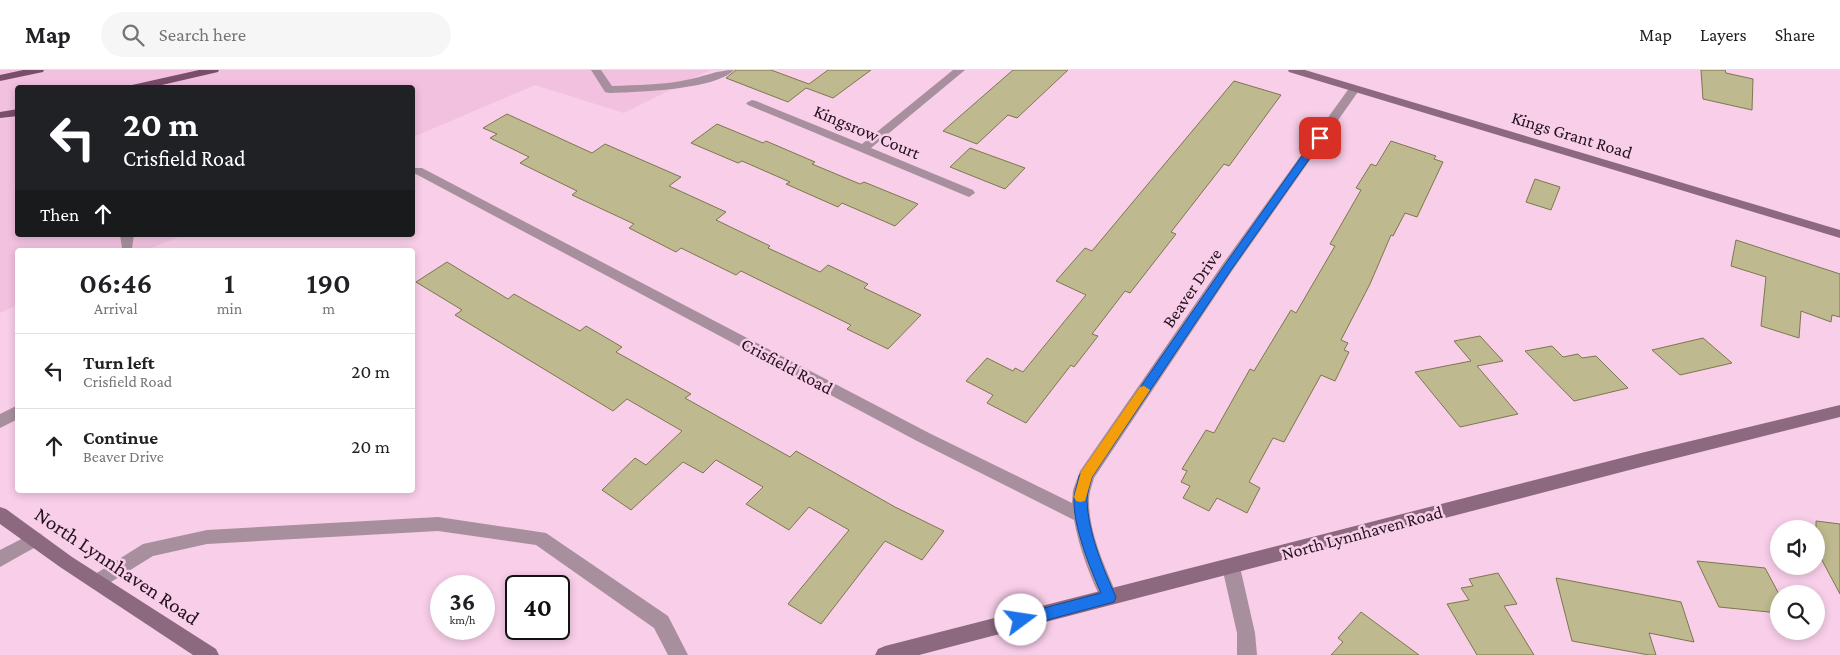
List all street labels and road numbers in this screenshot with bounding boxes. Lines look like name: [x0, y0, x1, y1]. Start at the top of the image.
street label: Kingsrow Court: [811, 101, 924, 164]
street label: Kings Grant Road: [1509, 107, 1635, 163]
street label: Beaver Drive: [1158, 245, 1226, 331]
street label: Crisfield Road: [738, 334, 836, 399]
street label: North Lynnhaven Road: [30, 502, 204, 630]
street label: North Lynnhaven Road: [1279, 502, 1445, 564]

